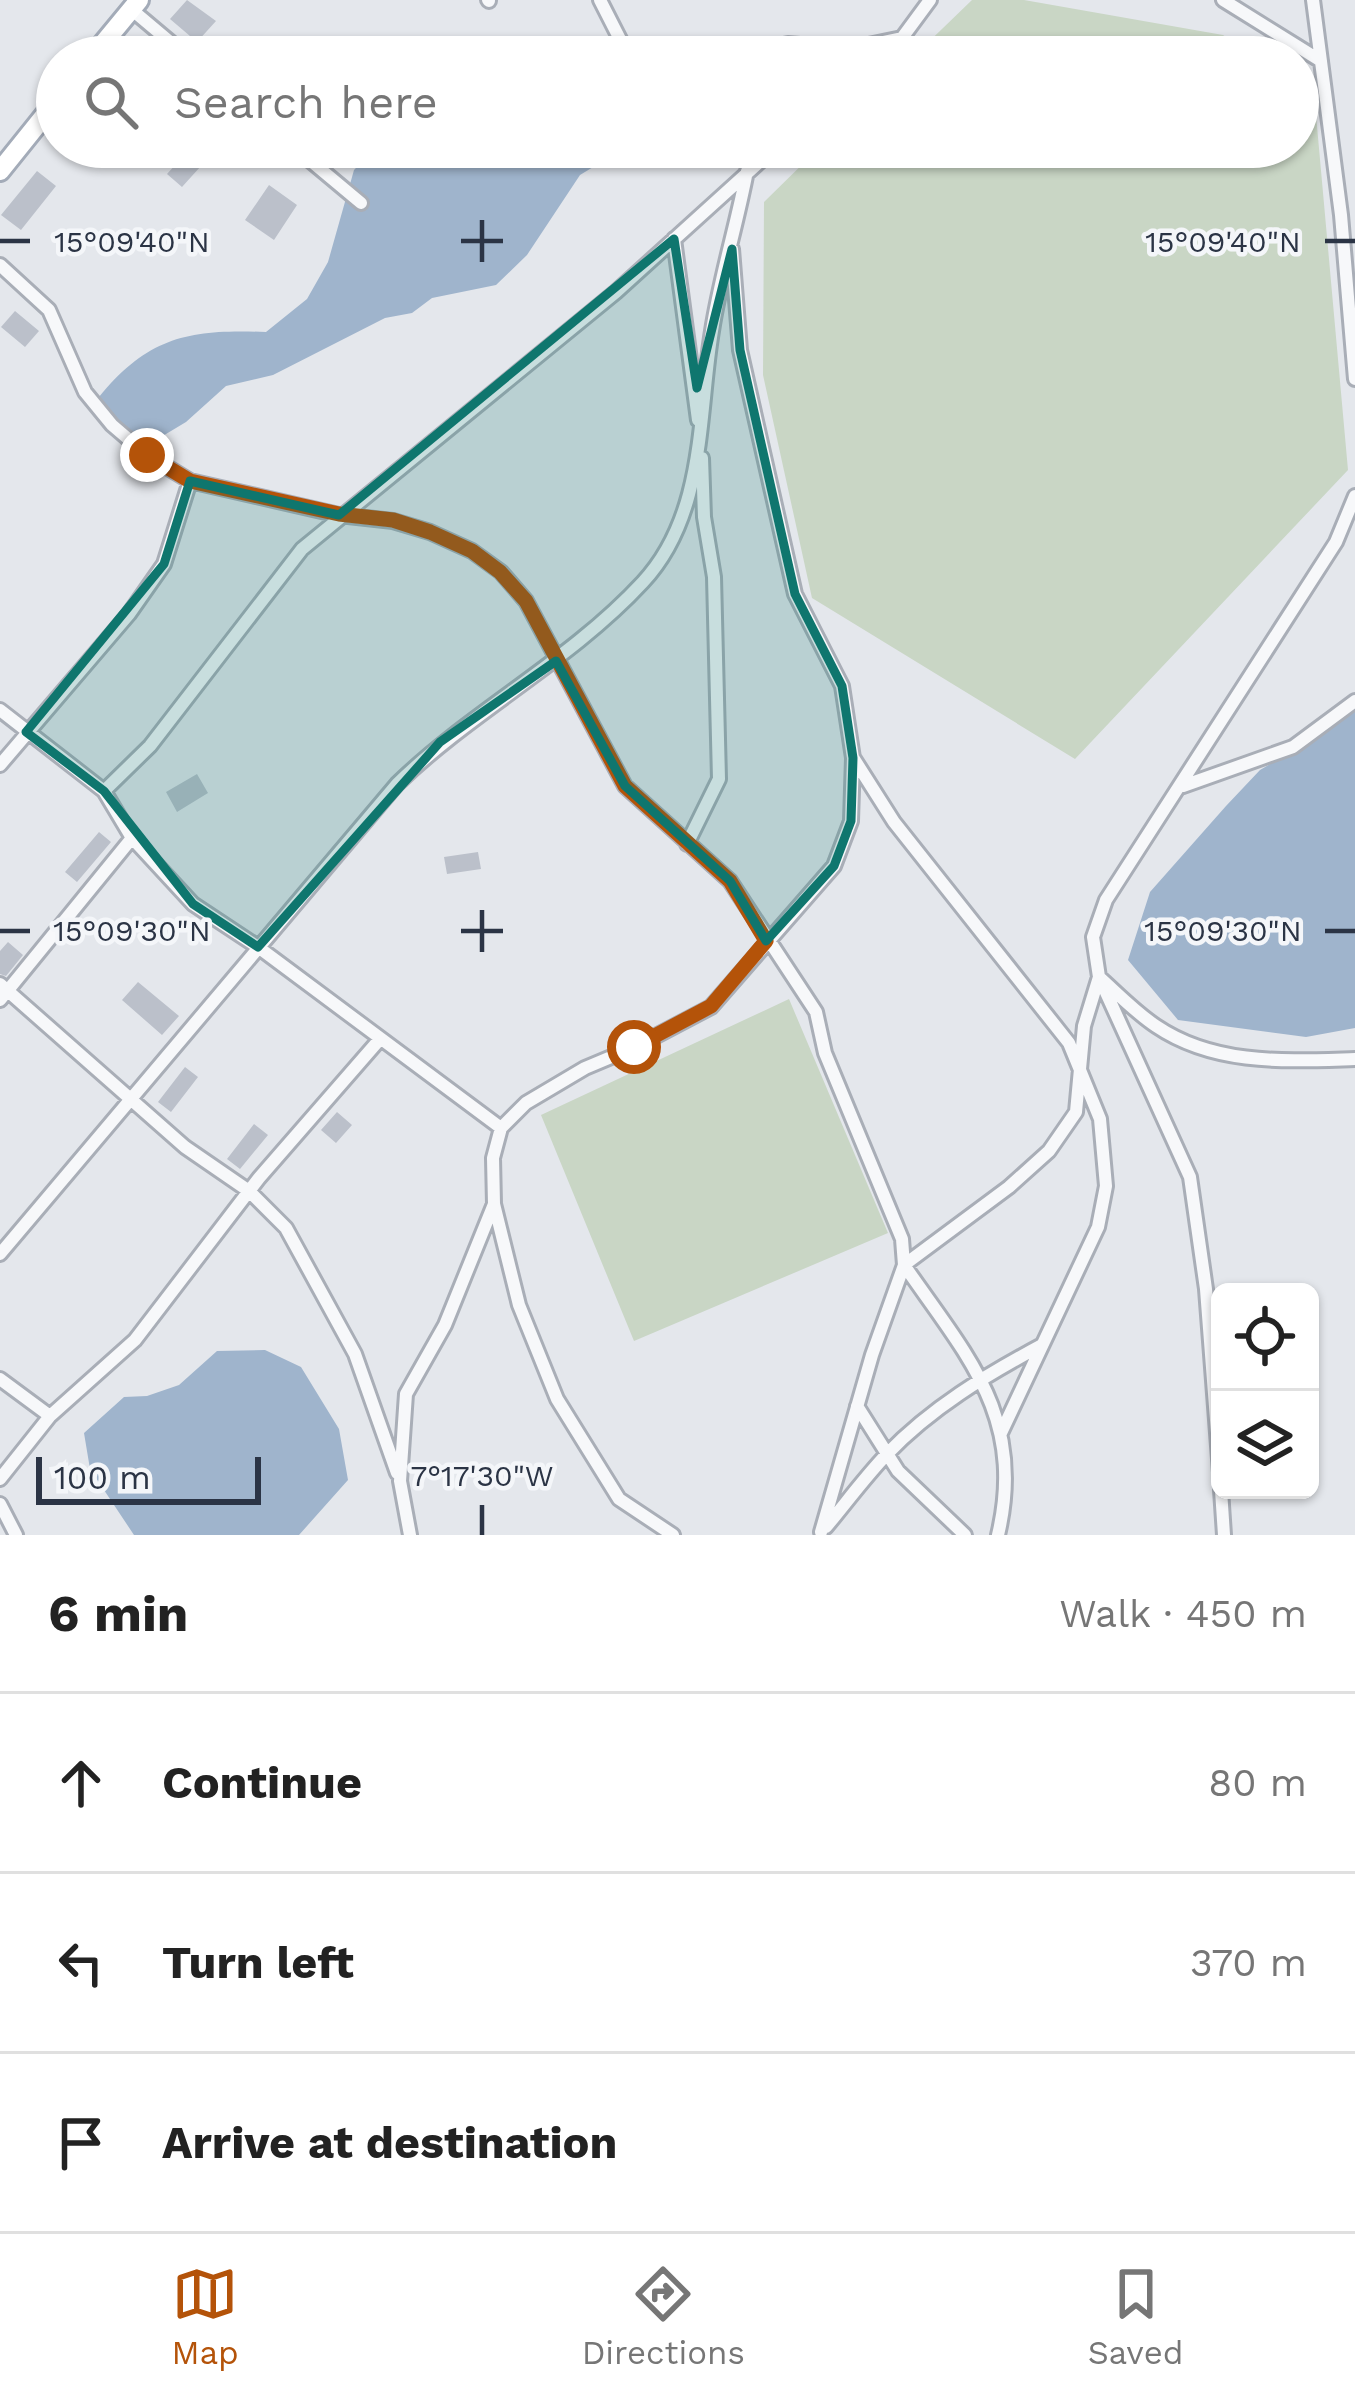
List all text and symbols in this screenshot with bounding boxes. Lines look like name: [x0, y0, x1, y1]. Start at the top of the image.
search box: [36, 36, 1319, 168]
icon: search: [78, 69, 144, 135]
text: Search here: [174, 76, 438, 129]
text: 15°09'40"N: [54, 224, 210, 259]
text: 15°09'40"N: [1145, 224, 1301, 259]
route end: [120, 428, 174, 482]
text: 15°09'30"N: [53, 913, 211, 948]
text: 15°09'30"N: [1144, 913, 1302, 948]
route start: [607, 1020, 661, 1074]
map controls: [1211, 1283, 1319, 1499]
button: locate: [1211, 1283, 1319, 1391]
button: layers: [1211, 1391, 1319, 1499]
scale bar: [36, 1451, 261, 1504]
text: 100 m: [54, 1458, 151, 1497]
text: 7°17'30"W: [410, 1458, 554, 1493]
text: 6 min: [48, 1584, 188, 1643]
text: Walk · 450 m: [1059, 1591, 1307, 1636]
icon: ahead: [48, 1750, 114, 1816]
text: Continue: [162, 1756, 362, 1809]
text: 80 m: [1208, 1760, 1307, 1805]
icon: left: [48, 1930, 114, 1996]
text: Turn left: [162, 1936, 354, 1989]
text: 370 m: [1190, 1940, 1307, 1985]
icon: arrive: [48, 2110, 114, 2176]
text: Arrive at destination: [162, 2116, 617, 2169]
tab: Map: [171, 2261, 239, 2372]
tab: Directions: [582, 2261, 745, 2372]
tab: Saved: [1088, 2261, 1184, 2372]

